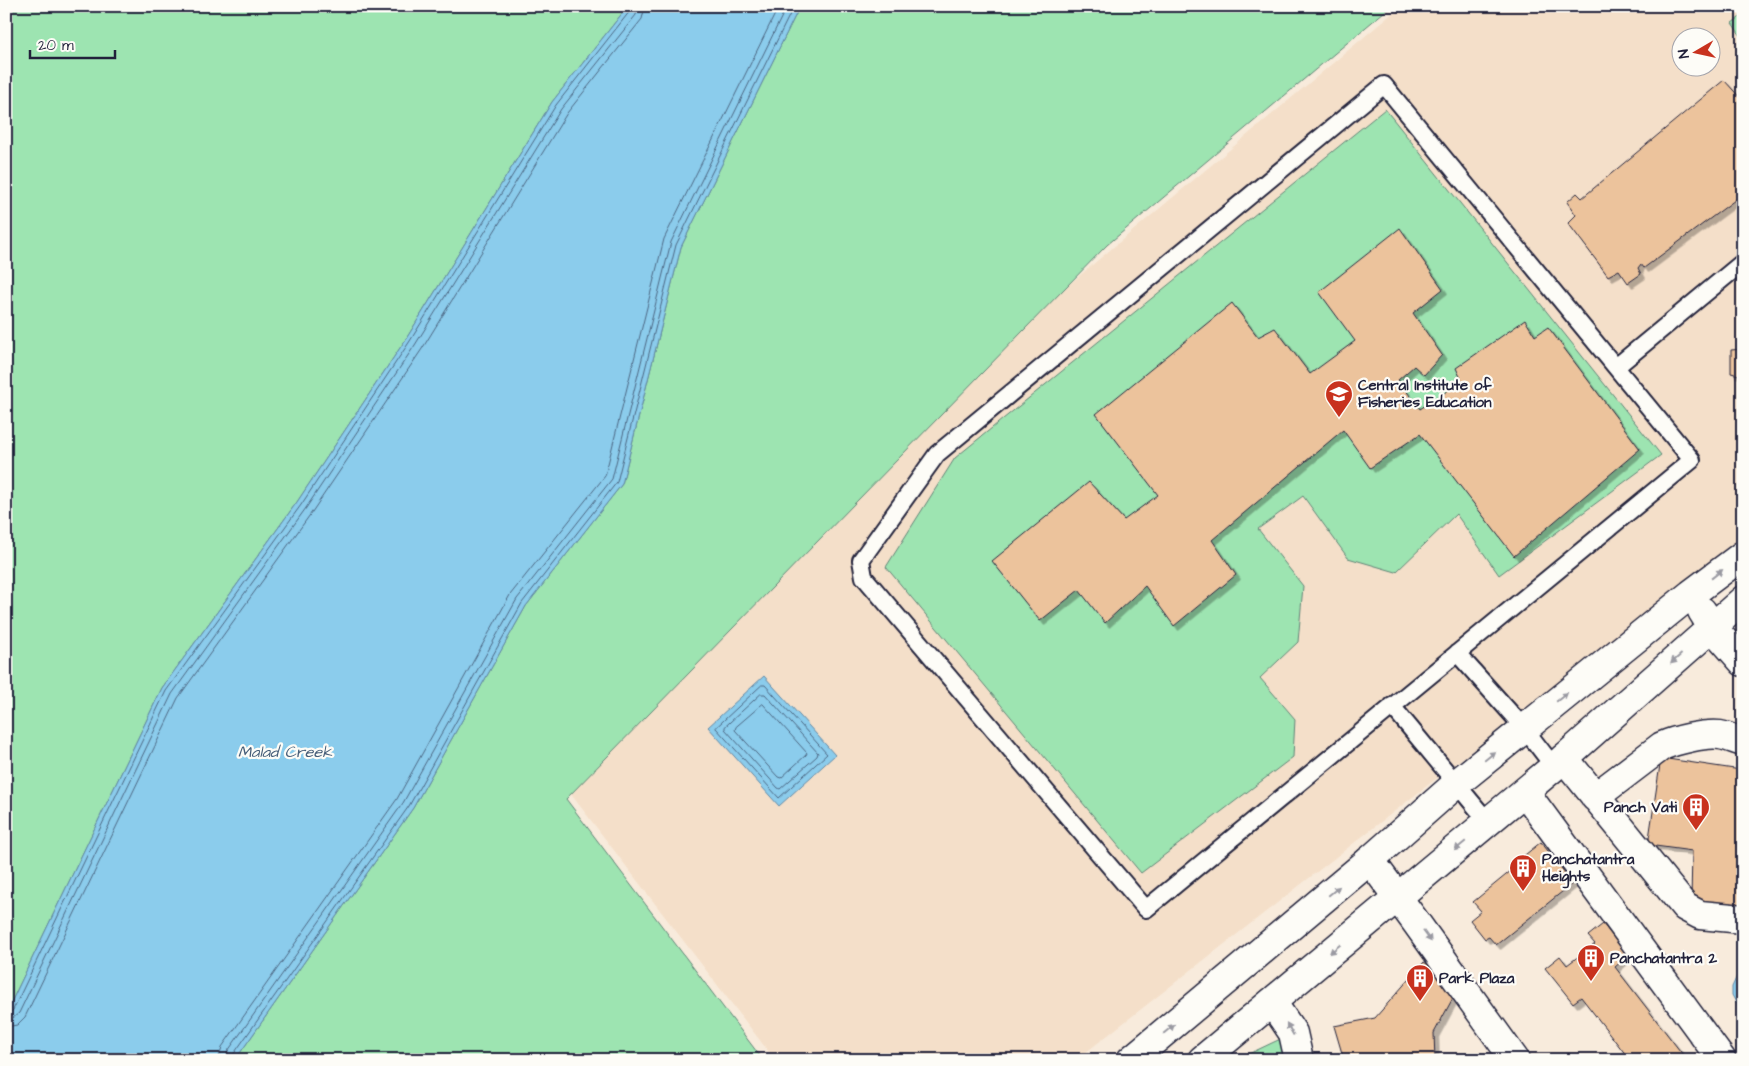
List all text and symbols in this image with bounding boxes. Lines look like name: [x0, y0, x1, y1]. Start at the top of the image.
scale bar: [30, 28, 115, 60]
north arrow: [1672, 28, 1722, 78]
text: 20 m: [38, 35, 74, 56]
text: N: [1674, 48, 1695, 60]
place label: Central Institute of Fisheries Education: [1358, 375, 1493, 413]
school or university icon: Central Institute of Fisheries Education: [1324, 379, 1354, 418]
one-way arrow: [1710, 569, 1723, 580]
one-way arrow: [1670, 653, 1682, 665]
one-way arrow: [1556, 692, 1569, 703]
water label: Malad Creek: [238, 741, 333, 763]
one-way arrow: [1484, 750, 1497, 761]
building icon: Panch Vati: [1681, 792, 1711, 831]
place label: Panch Vati: [1604, 797, 1678, 818]
one-way arrow: [1454, 840, 1467, 851]
place label: Panchatantra Heights: [1542, 849, 1635, 889]
building icon: Panchatantra Heights: [1508, 853, 1538, 892]
one-way arrow: [1327, 885, 1340, 896]
one-way arrow: [1422, 930, 1432, 943]
building icon: Panchatantra 2: [1576, 943, 1606, 982]
one-way arrow: [1329, 944, 1342, 955]
place label: Panchatantra 2: [1610, 948, 1717, 969]
building icon: Park Plaza: [1405, 963, 1435, 1002]
place label: Park Plaza: [1439, 968, 1515, 989]
one-way arrow: [1285, 1022, 1294, 1035]
one-way arrow: [1162, 1023, 1175, 1034]

